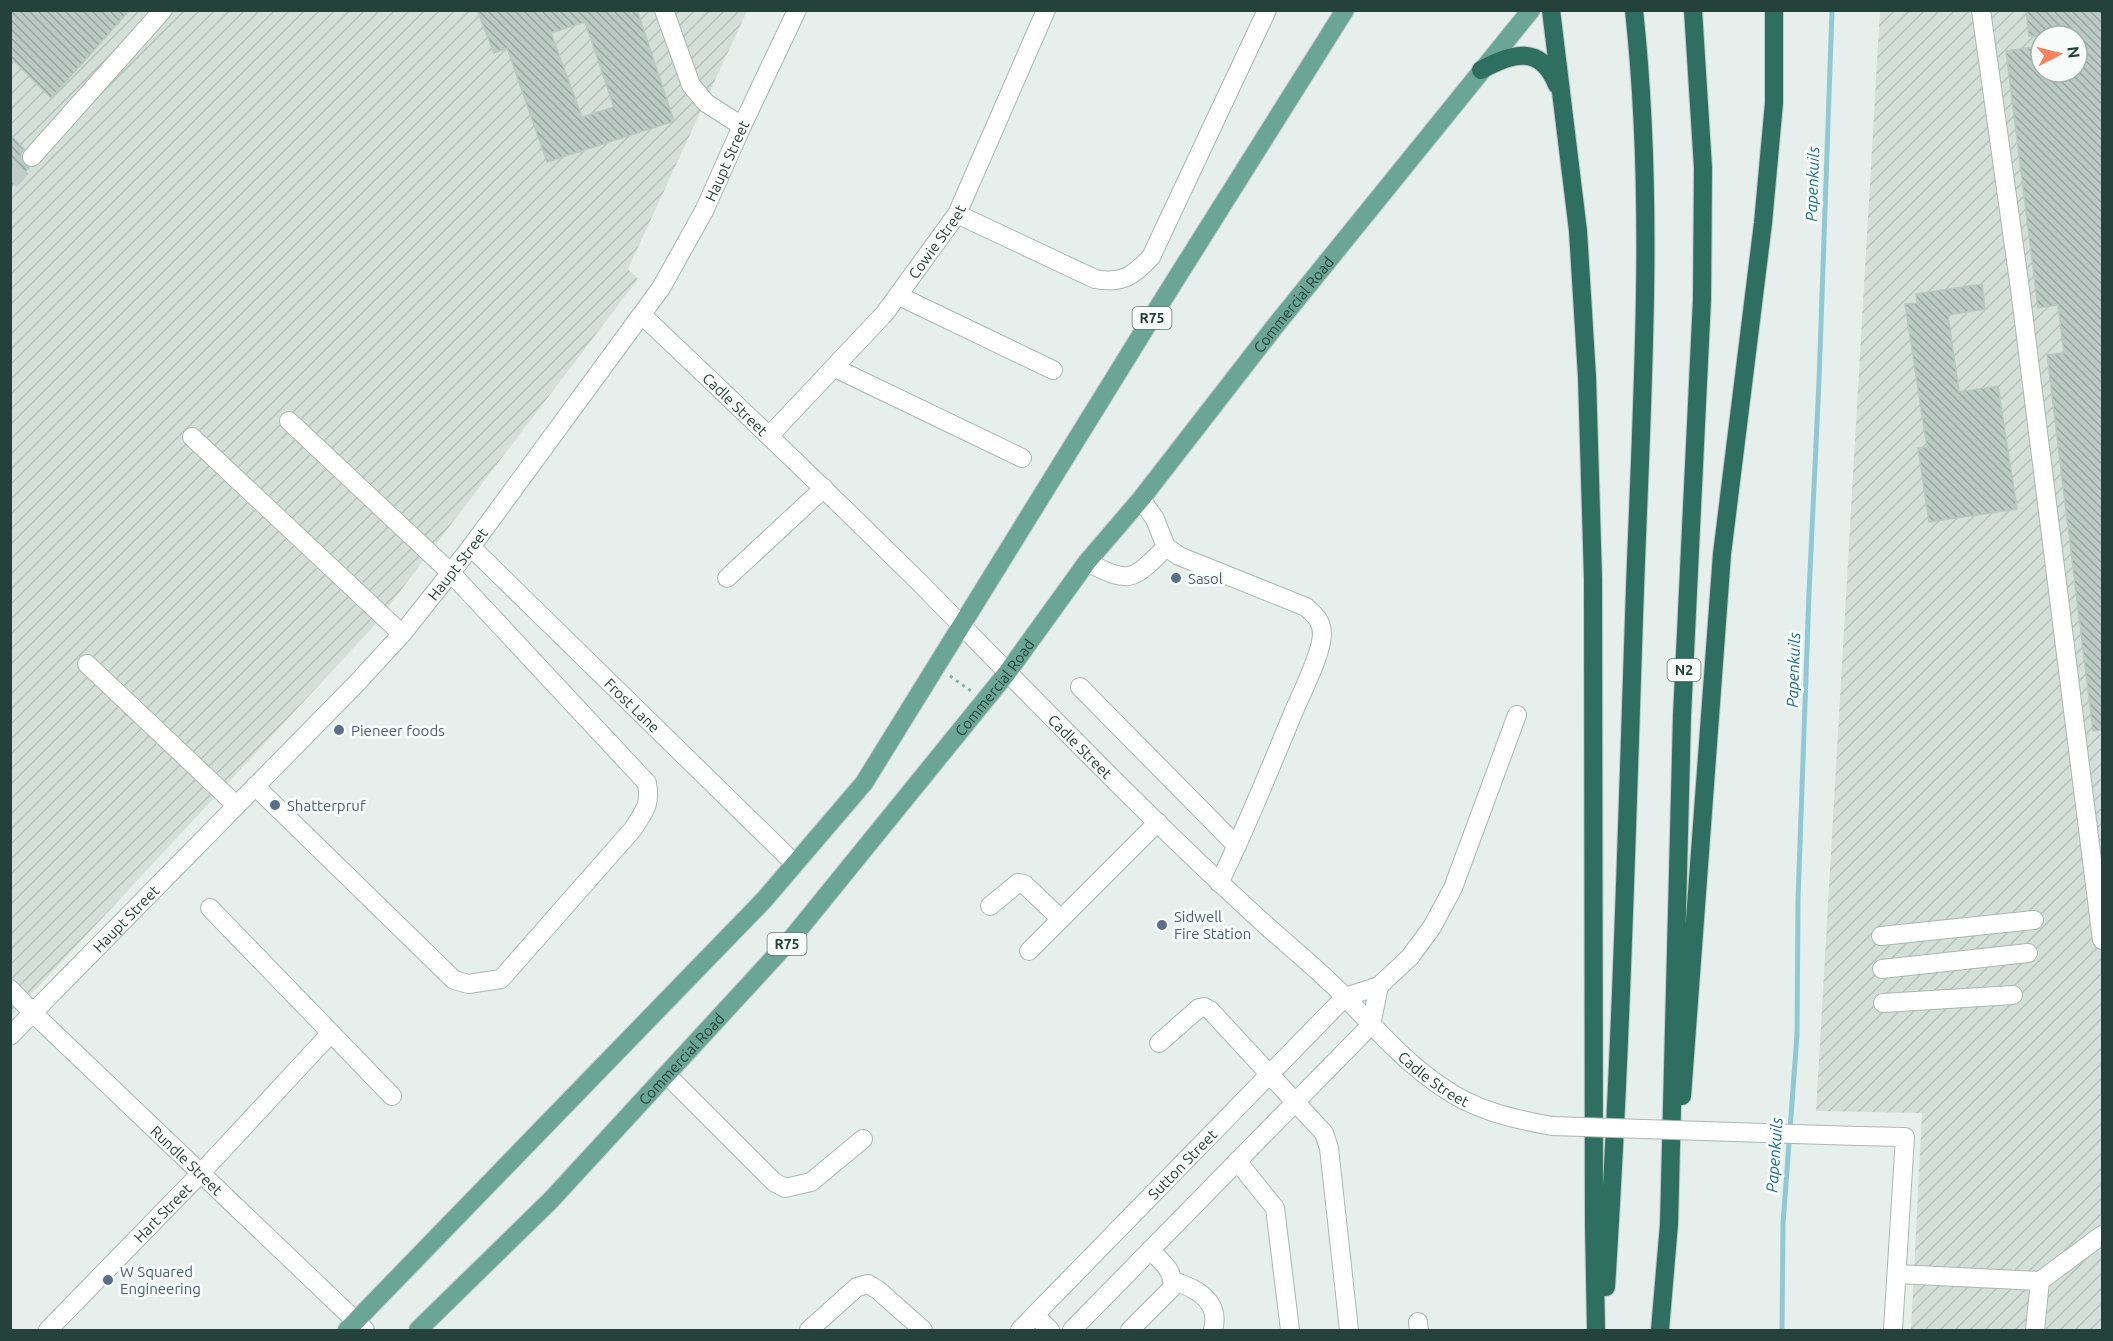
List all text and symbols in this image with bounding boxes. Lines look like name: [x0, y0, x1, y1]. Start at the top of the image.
north arrow: [2029, 24, 2089, 84]
text: N: [2064, 45, 2084, 59]
street label: Haupt Street: [701, 117, 752, 204]
water label: Papenkuils: [1802, 146, 1822, 222]
street label: Cowie Street: [905, 202, 969, 282]
street label: Commercial Road: [1249, 253, 1337, 356]
road number: R75: [1132, 307, 1172, 329]
street label: Cadle Street: [699, 369, 771, 439]
street label: Haupt Street: [424, 524, 491, 603]
place label: Sasol: [1188, 570, 1223, 587]
marker: Sasol: [1169, 571, 1183, 585]
water label: Papenkuils: [1783, 632, 1803, 708]
street label: Commercial Road: [951, 636, 1037, 739]
road number: N2: [1668, 659, 1700, 681]
street label: Frost Lane: [602, 674, 664, 736]
street label: Cadle Street: [1045, 711, 1116, 782]
place label: Pieneer foods: [351, 722, 445, 739]
marker: Pieneer foods: [332, 723, 346, 737]
place label: Shatterpruf: [287, 797, 366, 814]
marker: Shatterpruf: [268, 798, 282, 812]
street label: Haupt Street: [89, 881, 162, 955]
place label: Sidwell Fire Station: [1174, 908, 1251, 942]
marker: Sidwell Fire Station: [1155, 918, 1169, 932]
road number: R75: [768, 933, 806, 955]
street label: Commercial Road: [635, 1009, 727, 1108]
street label: Cadle Street: [1395, 1048, 1472, 1110]
water label: Papenkuils: [1762, 1116, 1786, 1193]
street label: Rundle Street: [147, 1122, 226, 1198]
street label: Sutton Street: [1144, 1125, 1220, 1202]
street label: Hart Street: [130, 1180, 195, 1245]
place label: W Squared Engineering: [120, 1263, 201, 1297]
marker: W Squared Engineering: [101, 1273, 115, 1287]

